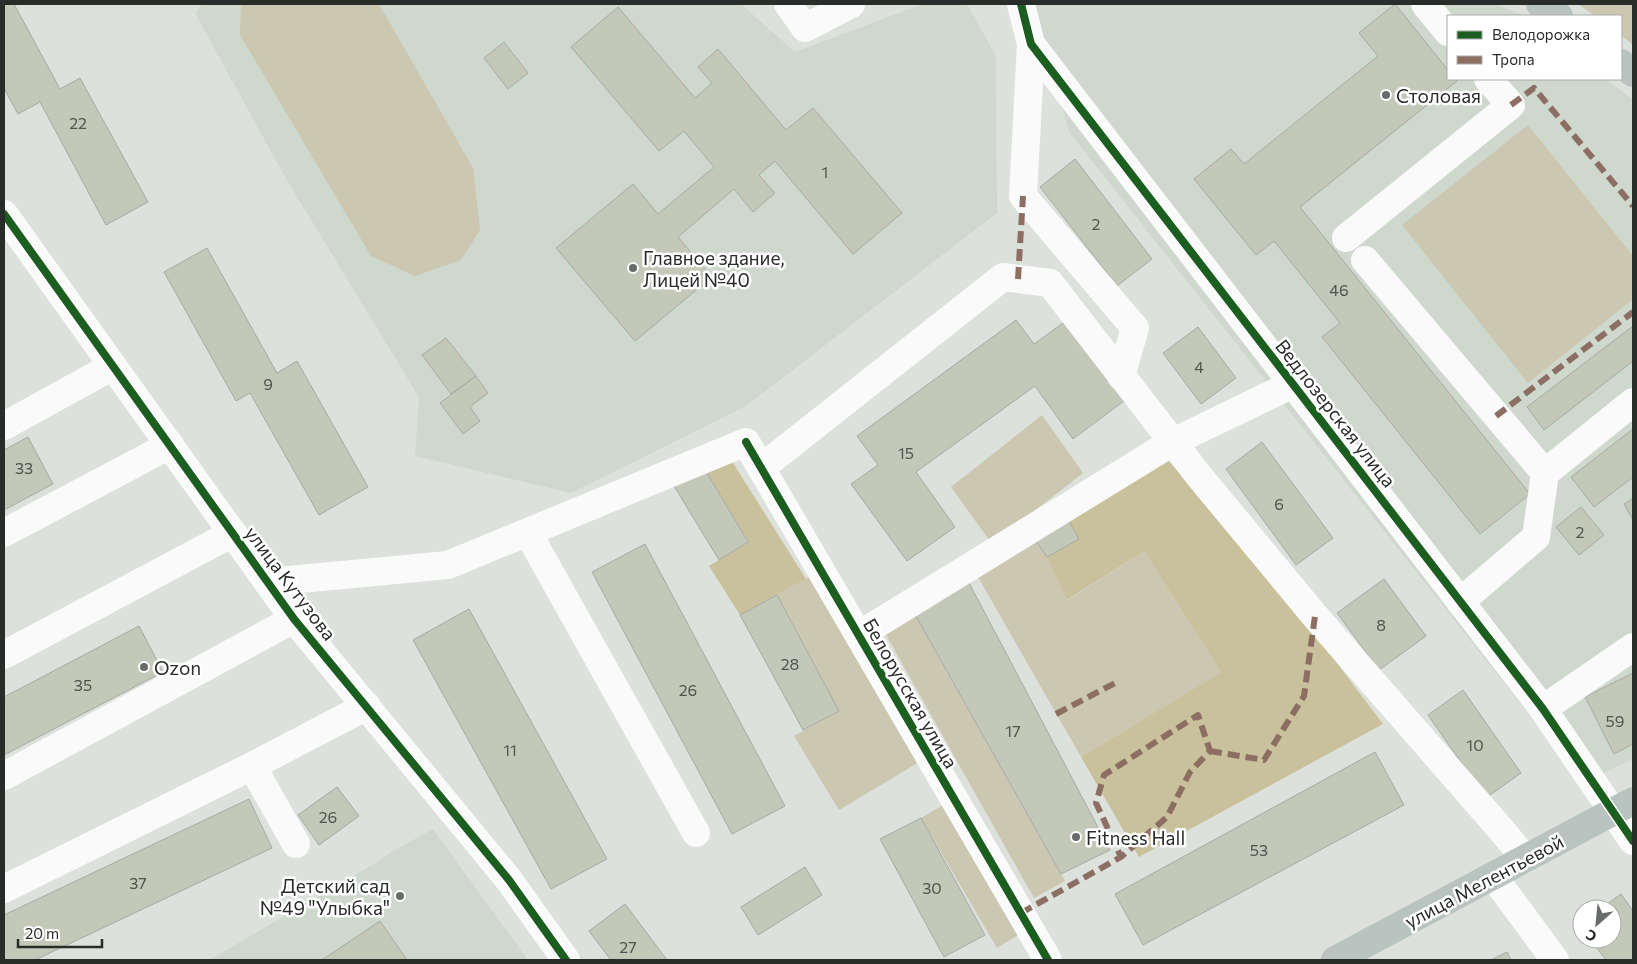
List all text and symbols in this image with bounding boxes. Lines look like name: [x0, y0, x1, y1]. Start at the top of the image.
legend: [1447, 15, 1622, 80]
text: Велодорожка: [1492, 25, 1590, 43]
text: Тропа: [1492, 50, 1534, 68]
place label: Столовая: [1396, 84, 1481, 107]
marker: Столовая: [1380, 89, 1392, 101]
house number: 22: [69, 113, 87, 132]
house number: 1: [822, 162, 828, 181]
house number: 2: [1092, 214, 1101, 233]
place label: Главное здание, Лицей №40: [643, 246, 785, 291]
marker: Главное здание, Лицей №40: [627, 262, 639, 274]
house number: 46: [1329, 280, 1349, 299]
street label: Ведлозерская улица: [1271, 334, 1401, 492]
house number: 4: [1194, 357, 1204, 376]
house number: 9: [263, 374, 273, 393]
house number: 15: [898, 443, 914, 462]
house number: 33: [15, 458, 33, 477]
house number: 6: [1274, 494, 1284, 513]
street label: улица Кутузова: [241, 521, 341, 645]
house number: 2: [1576, 522, 1585, 541]
street label: Белорусская улица: [859, 614, 963, 772]
house number: 8: [1376, 615, 1386, 634]
house number: 28: [781, 654, 799, 673]
place label: Ozon: [154, 656, 201, 679]
marker: Ozon: [138, 661, 150, 673]
house number: 35: [74, 675, 92, 694]
house number: 26: [679, 680, 697, 699]
house number: 59: [1606, 711, 1624, 730]
house number: 17: [1005, 721, 1021, 740]
house number: 10: [1466, 735, 1484, 754]
house number: 11: [503, 740, 517, 759]
house number: 26: [319, 807, 337, 826]
place label: Fitness Hall: [1086, 826, 1185, 849]
street label: улица Мелентьевой: [1401, 829, 1567, 933]
marker: Fitness Hall: [1070, 831, 1082, 843]
house number: 53: [1250, 840, 1268, 859]
house number: 37: [129, 873, 147, 892]
place label: Детский сад №49 "Улыбка": [260, 874, 390, 919]
house number: 30: [922, 878, 942, 897]
marker: Детский сад №49 "Улыбка": [394, 890, 406, 902]
north arrow: [1572, 899, 1622, 949]
scale bar: [18, 916, 101, 948]
text: 20 m: [25, 924, 59, 942]
text: С: [1583, 926, 1599, 946]
house number: 27: [619, 937, 637, 956]

